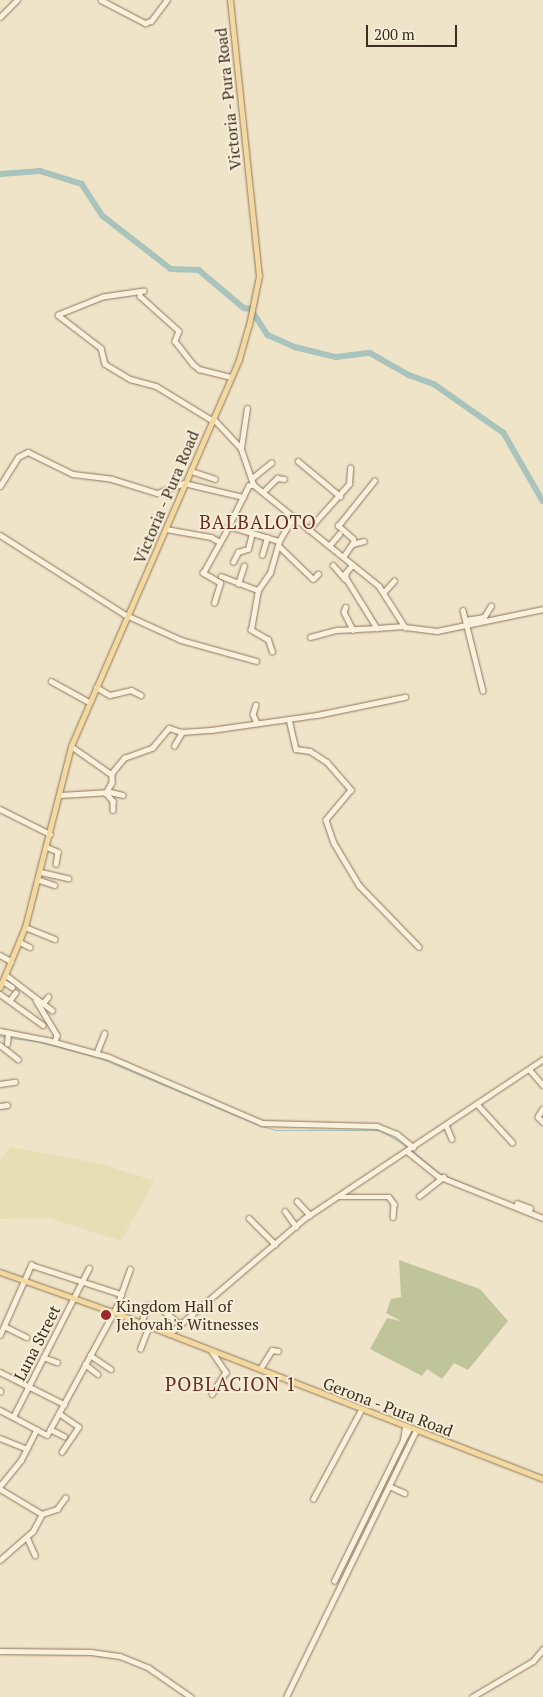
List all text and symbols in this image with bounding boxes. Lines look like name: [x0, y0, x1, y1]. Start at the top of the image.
scale bar: [368, 15, 459, 47]
text: 200 m: [374, 24, 415, 44]
street label: Victoria - Pura Road: [211, 26, 245, 172]
street label: Victoria - Pura Road: [129, 427, 203, 567]
district label: BALBALOTO: [198, 511, 318, 533]
place label: Kingdom Hall of Jehovah's Witnesses: [116, 1296, 259, 1334]
street label: Luna Street: [10, 1302, 64, 1384]
marker: Kingdom Hall of Jehovah's Witnesses: [100, 1309, 112, 1321]
district label: POBLACION 1: [164, 1373, 298, 1395]
street label: Gerona - Pura Road: [320, 1373, 456, 1441]

